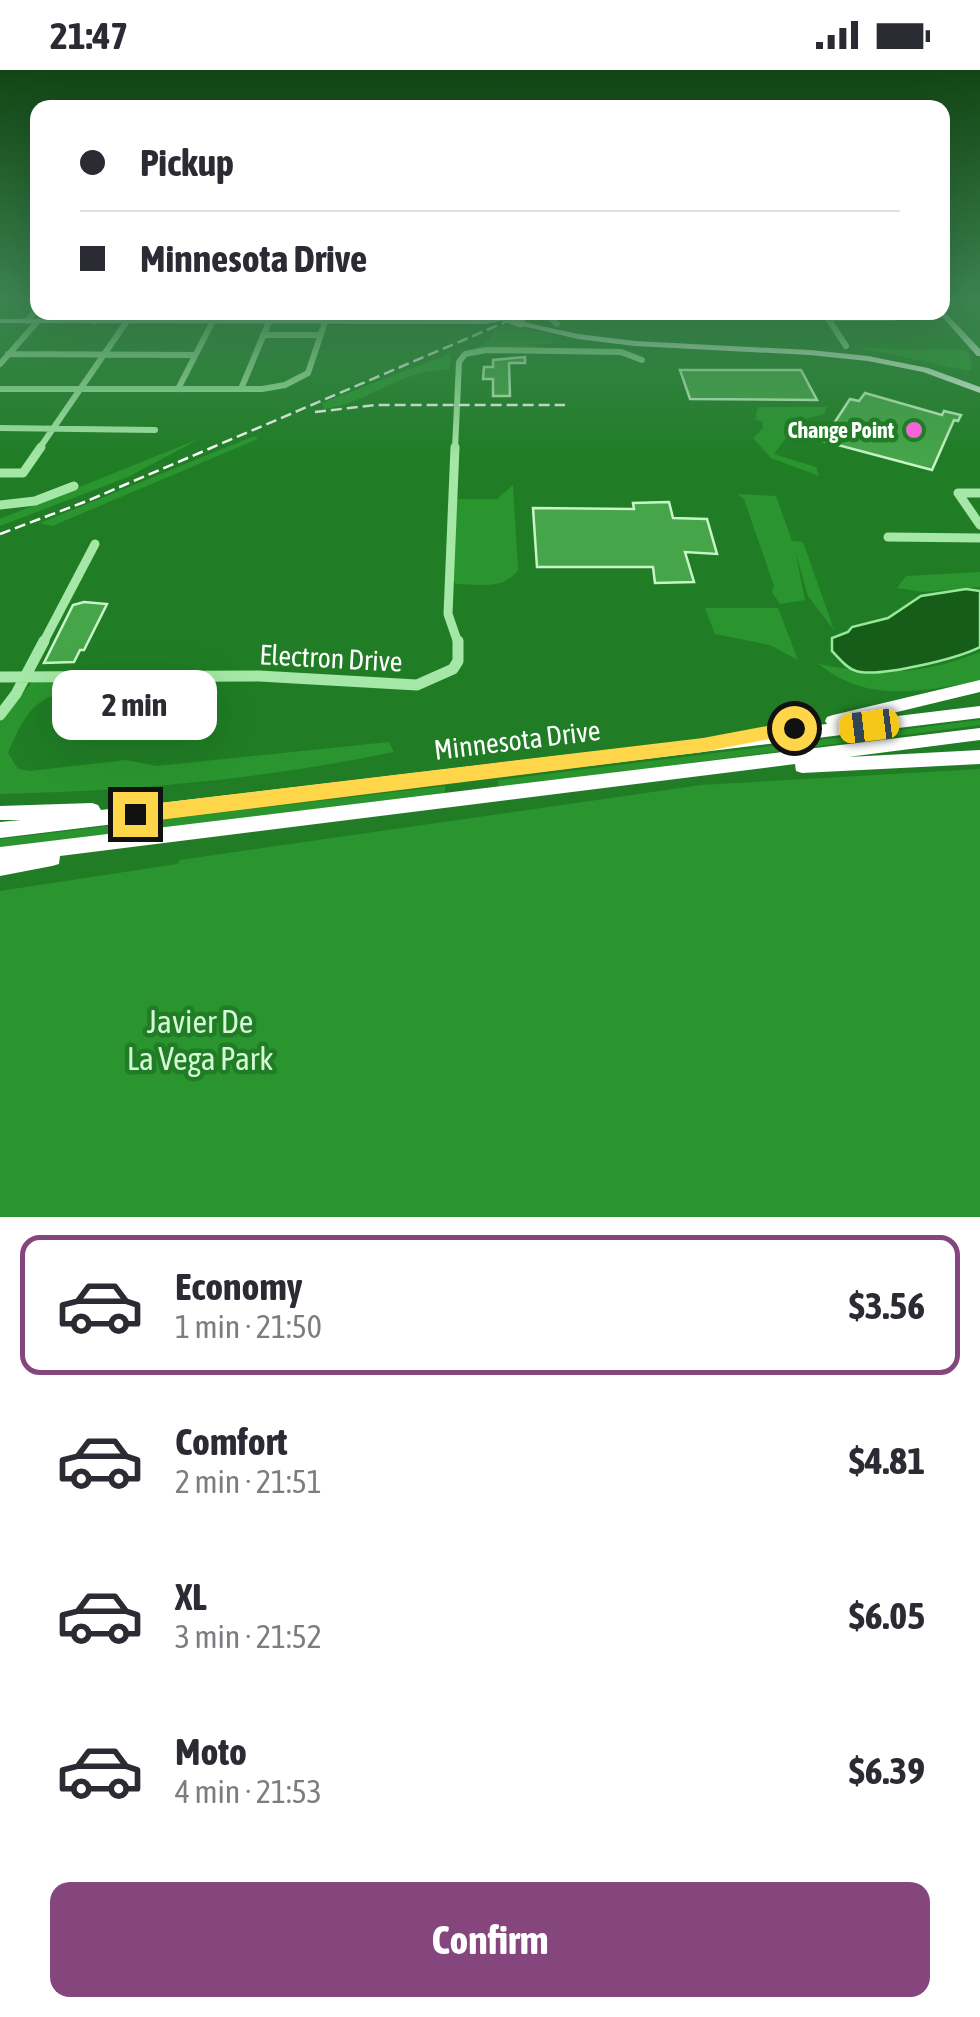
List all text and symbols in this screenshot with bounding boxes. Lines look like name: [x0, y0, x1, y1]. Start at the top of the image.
text: 21:47: [50, 14, 128, 57]
text: Pickup: [140, 141, 234, 184]
text: Minnesota Drive: [140, 237, 367, 280]
place label: Change Point: [788, 417, 895, 443]
marker: Change Point: [903, 419, 925, 441]
street label: Electron Drive: [259, 638, 403, 678]
callout: 2 min: [52, 669, 218, 739]
text: 2 min: [102, 686, 167, 723]
route start: [772, 706, 817, 751]
car: [837, 707, 901, 745]
street label: Minnesota Drive: [432, 714, 602, 766]
route end: [113, 792, 158, 837]
park label: Javier De La Vega Park: [127, 1003, 273, 1077]
icon: car: [55, 1260, 145, 1350]
text: Economy: [175, 1265, 302, 1308]
text: $3.56: [849, 1284, 925, 1327]
text: 1 min · 21:50: [175, 1308, 322, 1345]
icon: car: [55, 1415, 145, 1505]
text: Comfort: [175, 1420, 287, 1463]
text: $4.81: [849, 1439, 925, 1482]
text: 2 min · 21:51: [175, 1463, 322, 1500]
icon: car: [55, 1570, 145, 1660]
text: XL: [175, 1575, 207, 1618]
text: $6.05: [849, 1594, 925, 1637]
text: 3 min · 21:52: [175, 1618, 322, 1655]
icon: car: [55, 1725, 145, 1815]
text: Moto: [175, 1730, 247, 1773]
text: $6.39: [849, 1749, 925, 1792]
text: 4 min · 21:53: [175, 1773, 322, 1810]
button: Confirm: [50, 1882, 930, 1997]

